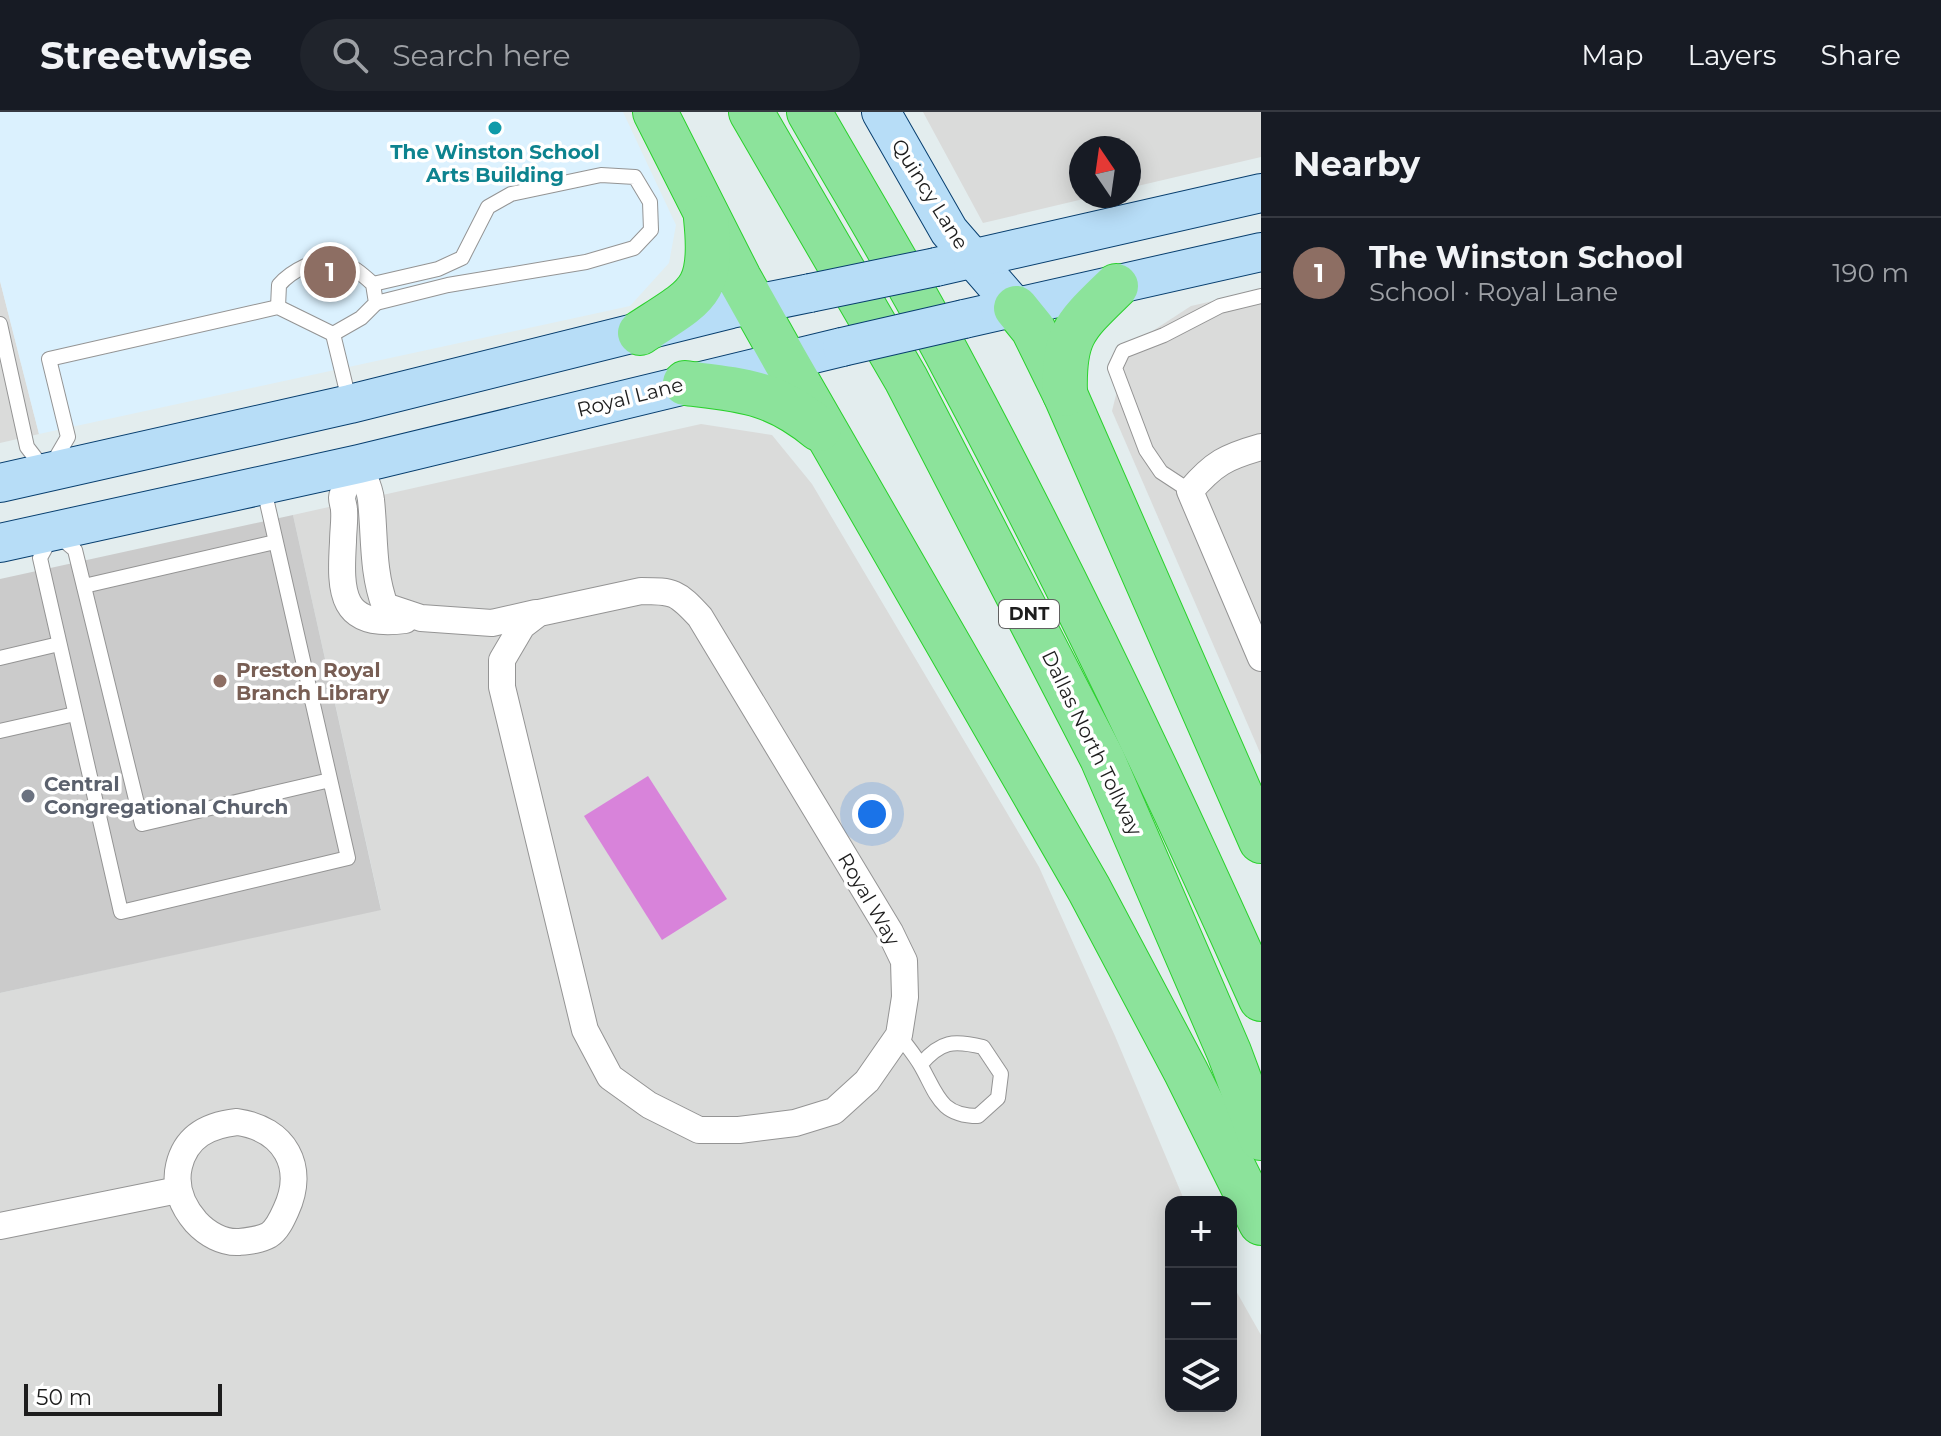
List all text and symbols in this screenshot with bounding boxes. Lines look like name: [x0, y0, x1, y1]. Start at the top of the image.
search box: [300, 19, 860, 91]
text: Streetwise: [40, 32, 252, 79]
icon: search: [328, 33, 372, 77]
text: Search here: [392, 37, 571, 74]
text: Map: [1581, 38, 1644, 72]
text: Layers: [1688, 38, 1777, 72]
text: Share: [1821, 38, 1901, 72]
marker: The Winston School Arts Building: [486, 119, 504, 137]
street label: Quincy Lane: [887, 134, 973, 254]
north arrow: [1069, 136, 1141, 208]
place label: The Winston School Arts Building: [390, 140, 600, 187]
text: Nearby: [1293, 143, 1420, 185]
text: The Winston School: [1369, 239, 1684, 276]
pin: 1: [304, 242, 356, 302]
text: 1: [1314, 257, 1324, 289]
text: 190 m: [1832, 257, 1909, 289]
text: School · Royal Lane: [1369, 276, 1618, 308]
street label: Royal Lane: [574, 372, 686, 422]
road number: DNT: [999, 600, 1059, 628]
street label: Dallas North Tollway: [1037, 647, 1147, 840]
place label: Preston Royal Branch Library: [236, 658, 390, 705]
marker: Preston Royal Branch Library: [211, 672, 229, 690]
place label: Central Congregational Church: [44, 772, 288, 819]
marker: Central Congregational Church: [19, 787, 37, 805]
your location: [852, 794, 892, 834]
street label: Royal Way: [833, 848, 905, 950]
map controls: [1165, 1196, 1237, 1412]
button: +: [1165, 1196, 1237, 1268]
button: −: [1165, 1268, 1237, 1340]
button: layers: [1165, 1340, 1237, 1412]
scale bar: [24, 1380, 222, 1416]
text: 50 m: [36, 1384, 92, 1411]

